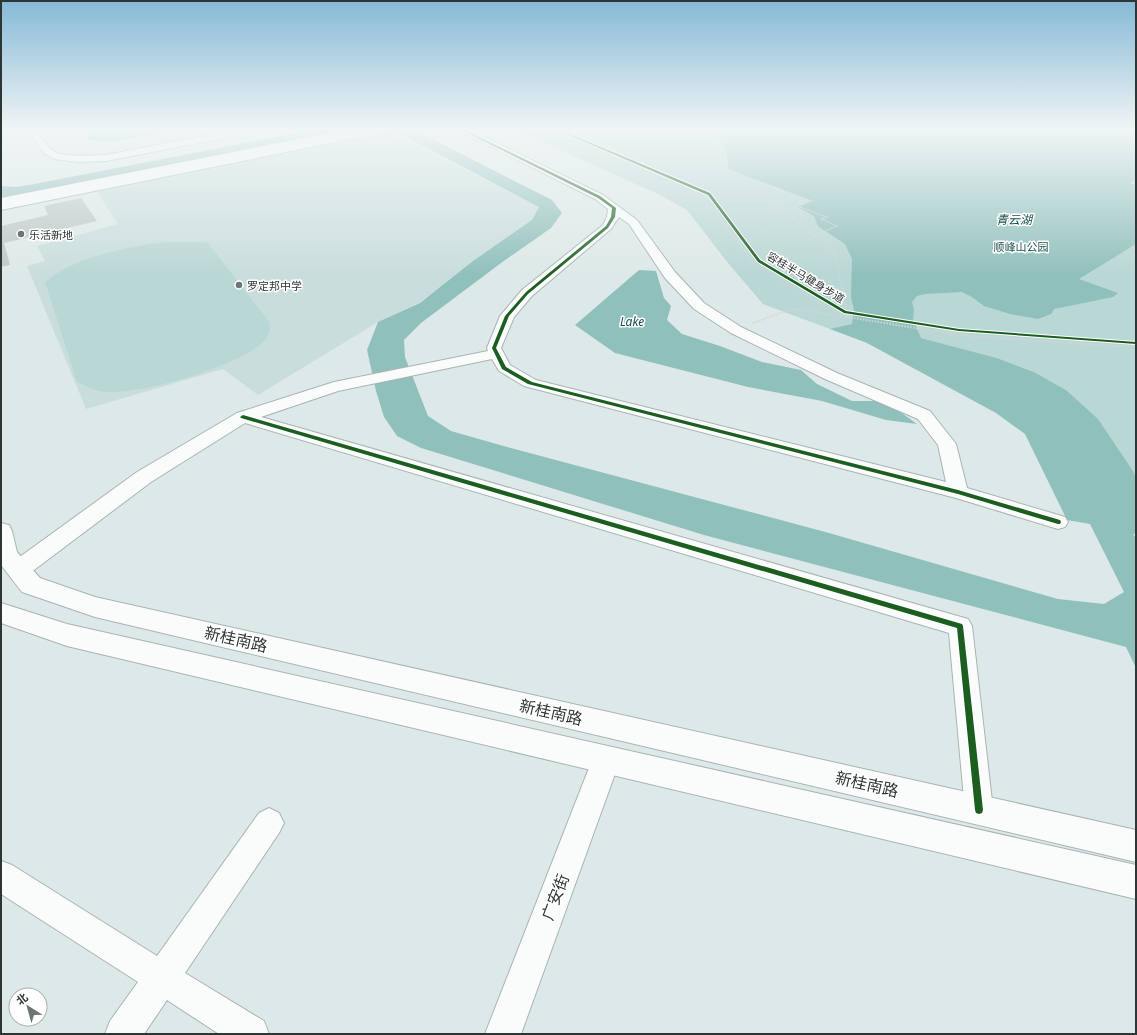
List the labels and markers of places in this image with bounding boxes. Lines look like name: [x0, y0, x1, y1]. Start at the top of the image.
place label: 乐活新地: [29, 227, 73, 242]
marker: 乐活新地: [16, 229, 26, 239]
place label: 罗定邦中学: [247, 278, 302, 293]
marker: 罗定邦中学: [234, 280, 244, 290]

